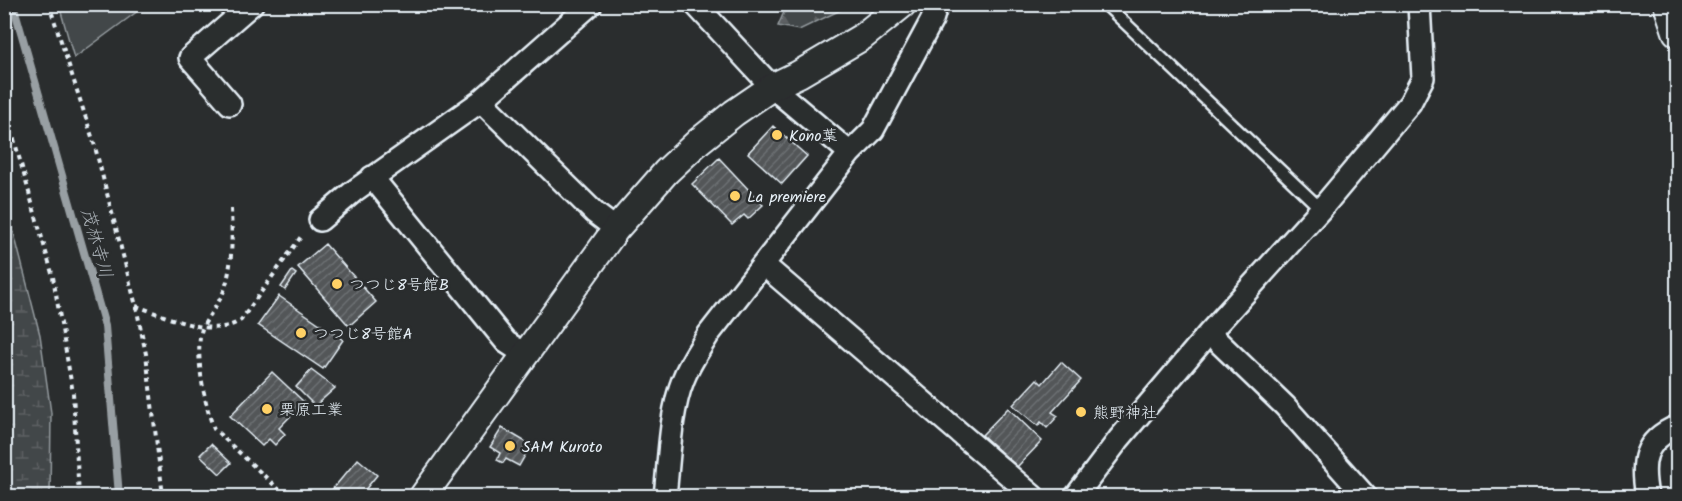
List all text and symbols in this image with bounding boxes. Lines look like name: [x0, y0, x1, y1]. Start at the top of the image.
place label: Kono葉: [789, 124, 837, 149]
marker: Kono葉: [770, 128, 784, 142]
place label: La premiere: [747, 185, 826, 210]
marker: La premiere: [728, 189, 742, 203]
water label: 茂林寺川: [72, 205, 119, 282]
place label: つつじ8号館B: [349, 273, 449, 298]
marker: つつじ8号館B: [330, 277, 344, 291]
place label: つつじ8号館A: [313, 322, 413, 347]
marker: つつじ8号館A: [294, 326, 308, 340]
place label: 栗原工業: [279, 398, 343, 423]
place label: 熊野神社: [1093, 401, 1157, 426]
marker: 栗原工業: [260, 402, 274, 416]
marker: 熊野神社: [1074, 405, 1088, 419]
place label: SAM Kuroto: [522, 435, 602, 460]
marker: SAM Kuroto: [503, 439, 517, 453]

